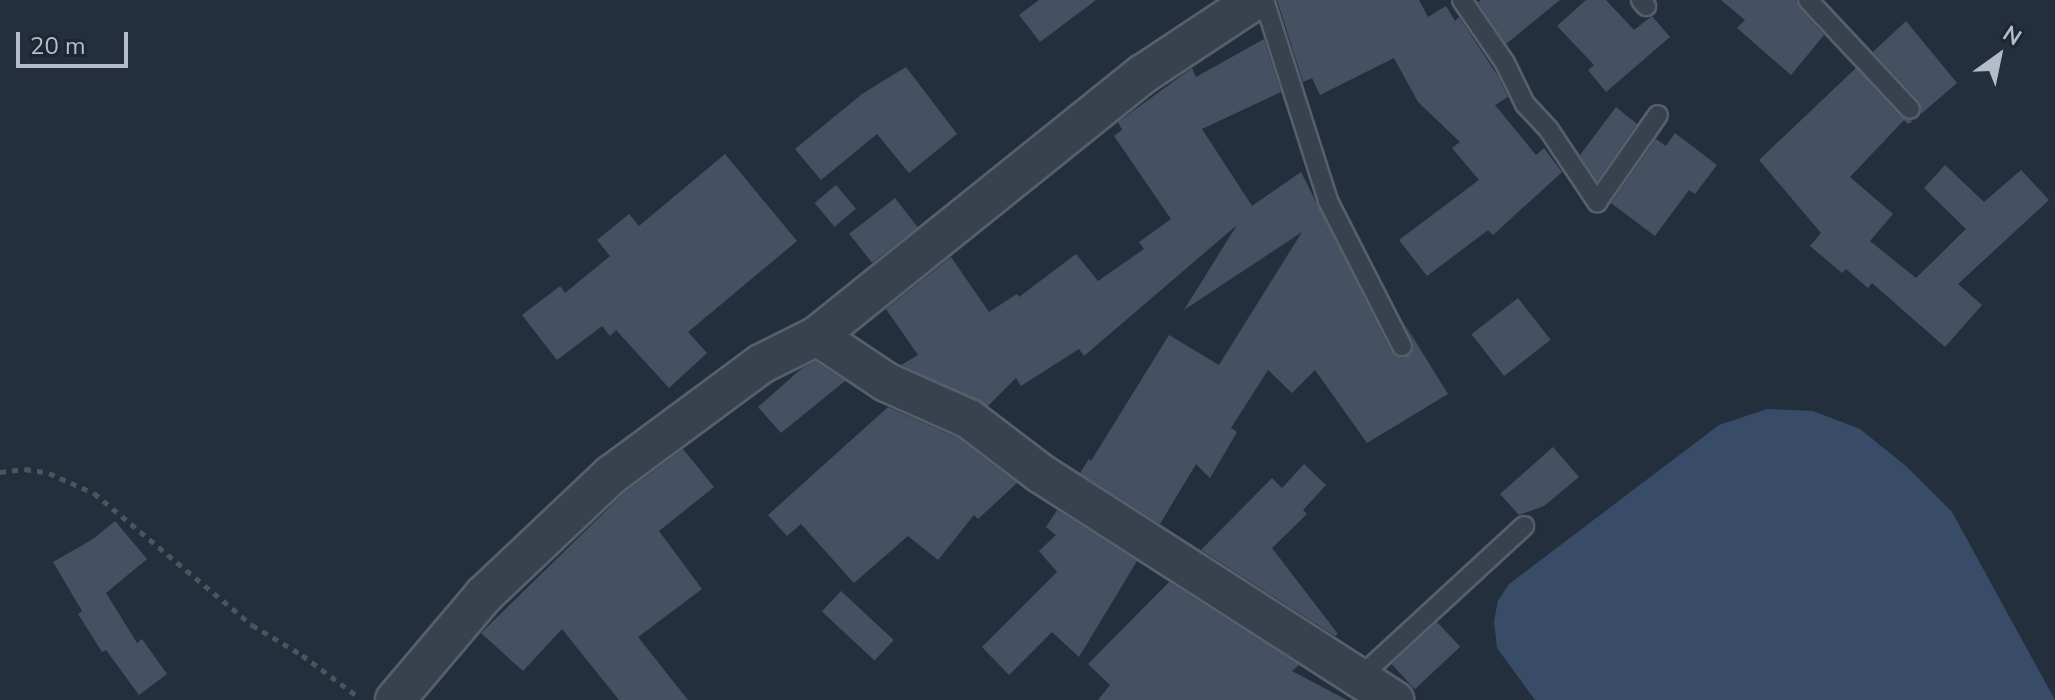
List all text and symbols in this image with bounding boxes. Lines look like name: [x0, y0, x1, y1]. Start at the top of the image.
scale bar: [20, 16, 132, 66]
north arrow: [1959, 16, 2039, 96]
text: N: [1997, 19, 2027, 53]
text: 20 m: [30, 30, 86, 62]

